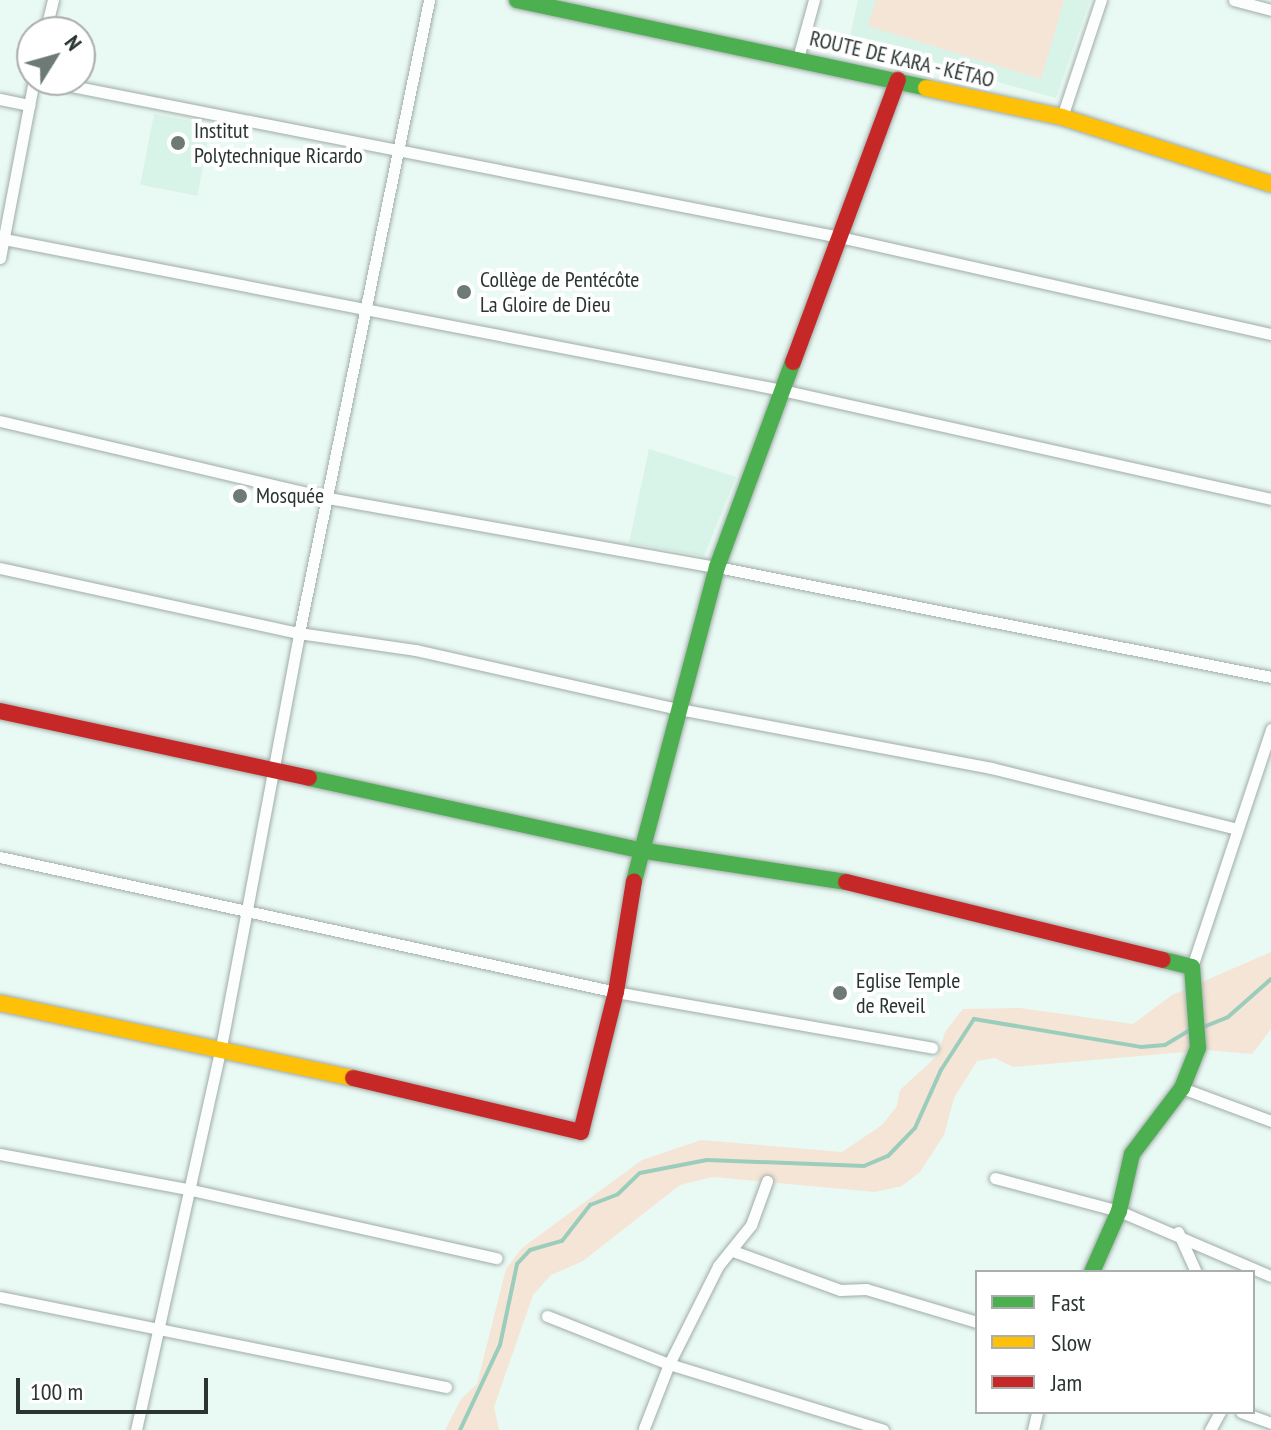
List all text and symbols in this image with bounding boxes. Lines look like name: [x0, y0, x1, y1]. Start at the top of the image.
north arrow: [16, 16, 96, 96]
street label: ROUTE DE KARA - KÉTAO: [806, 25, 998, 93]
text: N: [59, 30, 88, 56]
place label: Institut Polytechnique Ricardo: [194, 117, 363, 168]
marker: Institut Polytechnique Ricardo: [169, 134, 187, 152]
place label: Collège de Pentécôte La Gloire de Dieu: [480, 266, 639, 318]
marker: Collège de Pentécôte La Gloire de Dieu: [455, 283, 473, 301]
place label: Mosquée: [256, 483, 324, 509]
marker: Mosquée: [231, 487, 249, 505]
place label: Eglise Temple de Reveil: [856, 967, 961, 1018]
marker: Eglise Temple de Reveil: [831, 984, 849, 1002]
legend: [975, 1270, 1255, 1414]
text: Fast: [1051, 1287, 1085, 1318]
text: Slow: [1051, 1327, 1091, 1358]
scale bar: [20, 1362, 212, 1412]
text: Jam: [1051, 1367, 1082, 1398]
text: 100 m: [30, 1376, 83, 1407]

